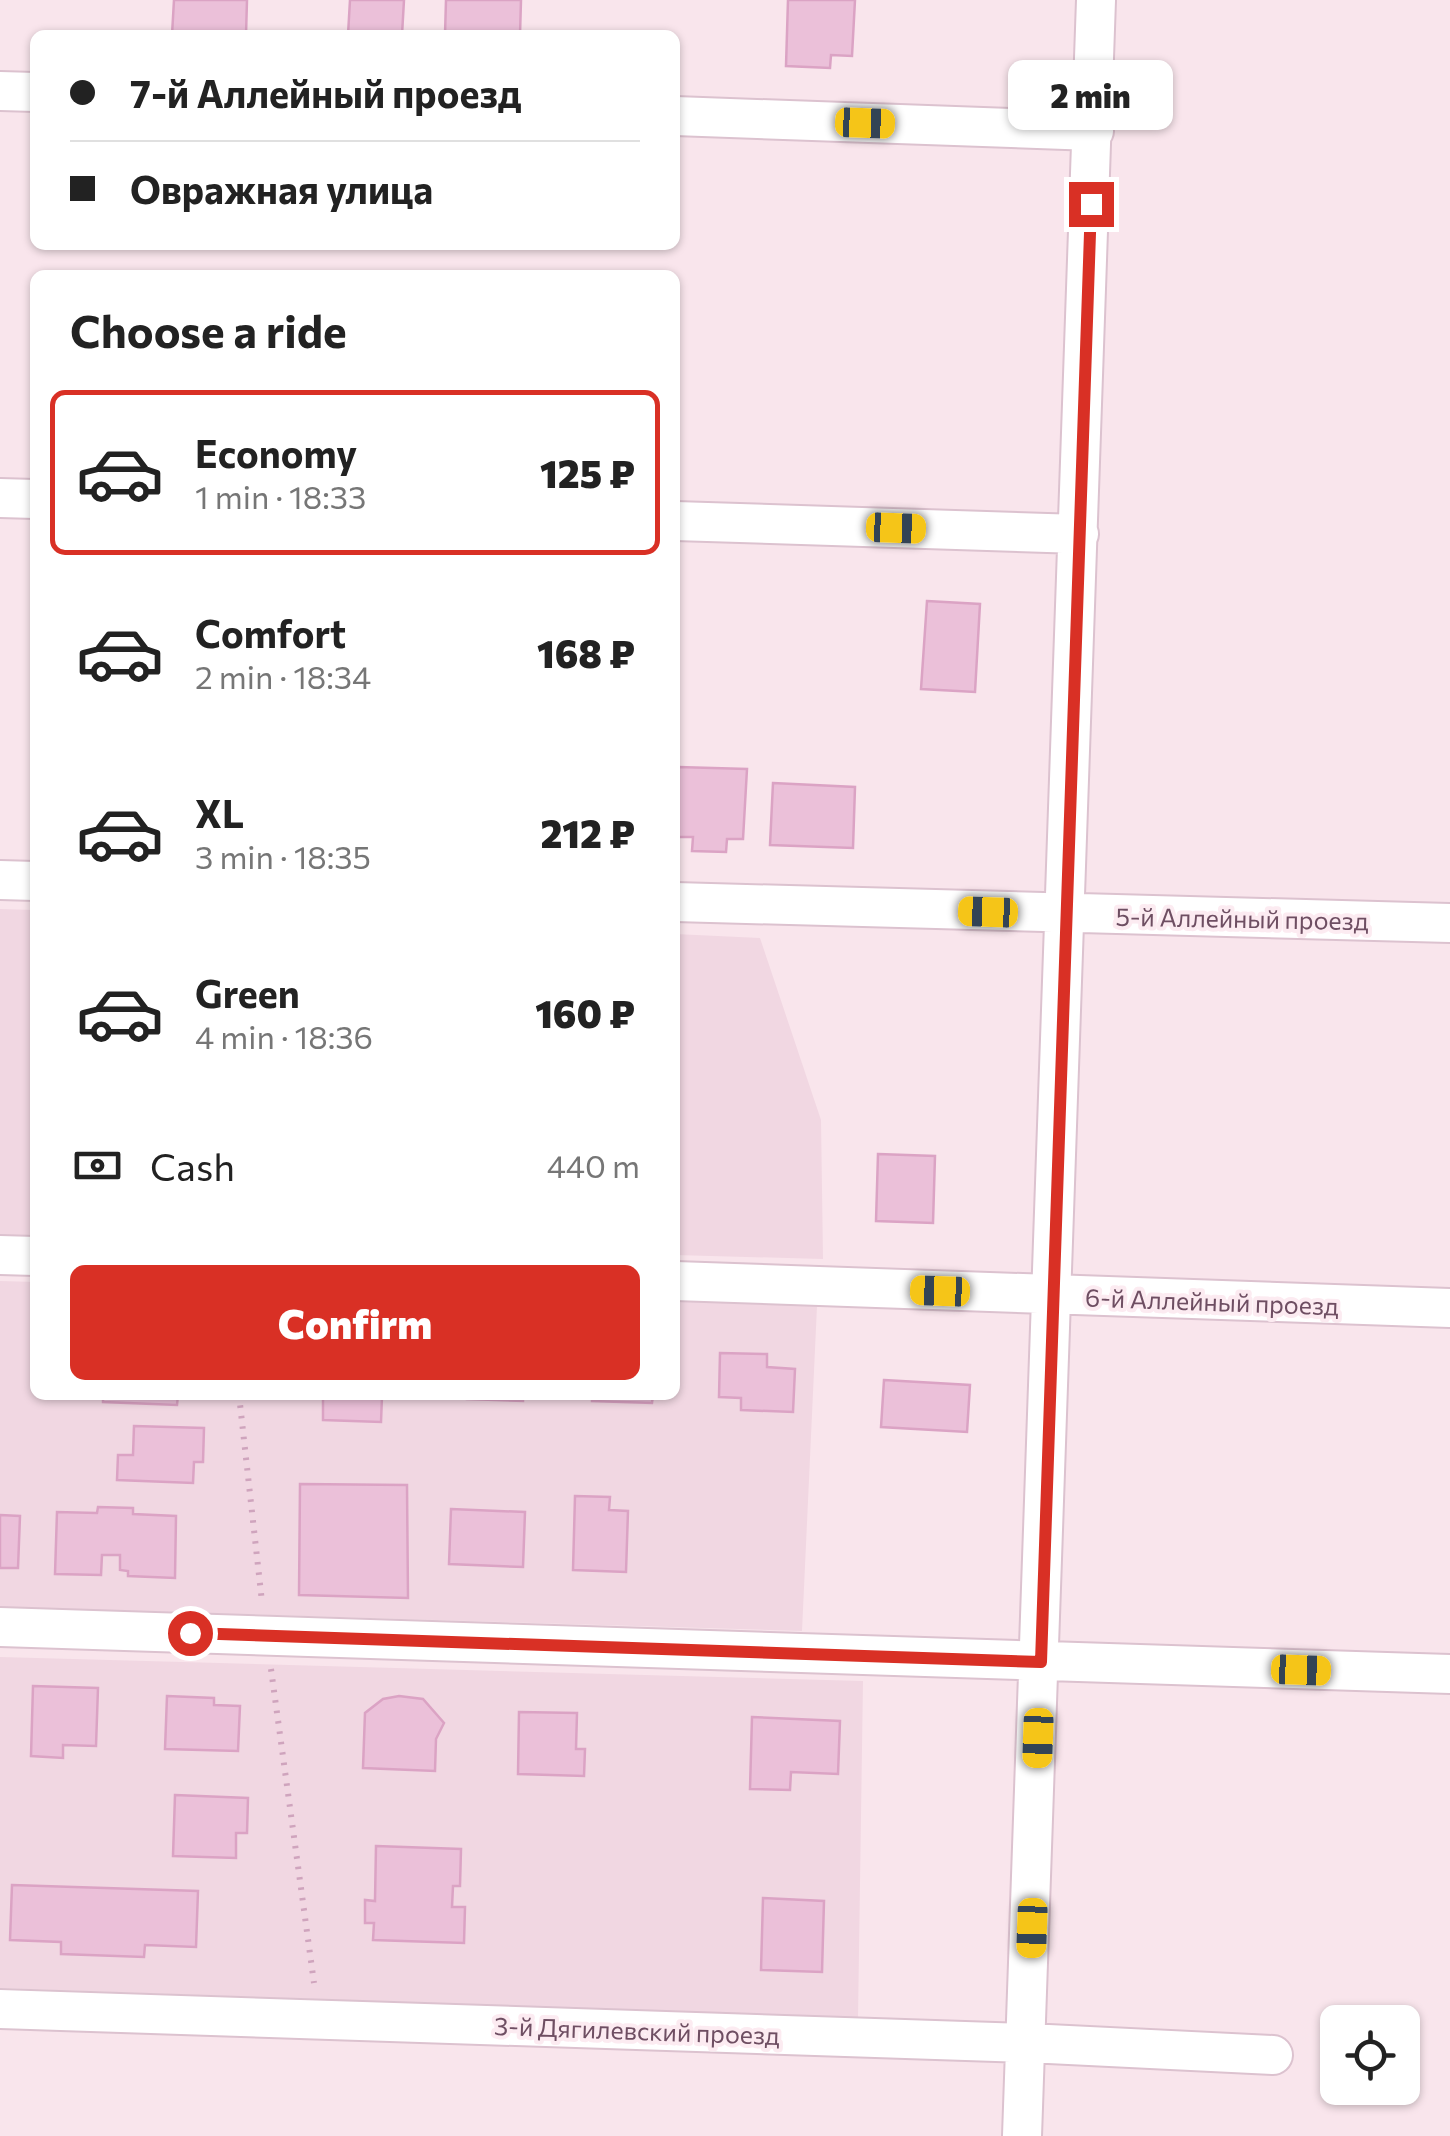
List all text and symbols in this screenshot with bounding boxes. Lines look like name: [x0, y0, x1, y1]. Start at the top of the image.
callout: 2 min: [1008, 59, 1174, 129]
text: 7-й Аллейный проезд: [130, 69, 521, 116]
text: 2 min: [1050, 75, 1131, 115]
car: [834, 107, 896, 139]
text: Овражная улица: [130, 165, 433, 212]
route end: [1069, 182, 1114, 227]
text: Choose a ride: [70, 302, 347, 357]
icon: car: [75, 428, 165, 518]
text: Economy: [195, 429, 357, 476]
text: 125 ₽: [540, 449, 635, 496]
text: 1 min · 18:33: [195, 476, 366, 516]
car: [865, 512, 927, 544]
icon: car: [75, 608, 165, 698]
text: Comfort: [195, 609, 346, 656]
text: 168 ₽: [537, 629, 635, 676]
text: 2 min · 18:34: [195, 656, 371, 696]
icon: car: [75, 788, 165, 878]
text: XL: [195, 789, 244, 836]
text: 212 ₽: [540, 809, 635, 856]
text: 3 min · 18:35: [195, 836, 371, 876]
car: [957, 896, 1019, 928]
street label: 5-й Аллейный проезд: [1115, 901, 1369, 935]
icon: car: [75, 968, 165, 1058]
text: Green: [195, 969, 300, 1016]
text: 160 ₽: [535, 989, 635, 1036]
text: 4 min · 18:36: [195, 1016, 373, 1056]
icon: cash: [70, 1138, 125, 1193]
text: Cash: [150, 1142, 235, 1189]
text: 440 m: [547, 1145, 640, 1185]
button: Confirm: [70, 1265, 640, 1380]
car: [909, 1275, 971, 1307]
street label: 6-й Аллейный проезд: [1085, 1282, 1340, 1320]
route start: [168, 1611, 213, 1656]
car: [1270, 1654, 1332, 1686]
car: [1022, 1707, 1054, 1769]
car: [1016, 1897, 1048, 1959]
map controls: [1320, 2005, 1420, 2105]
button: locate: [1320, 2005, 1420, 2105]
street label: 3-й Дягилевский проезд: [494, 2010, 781, 2050]

